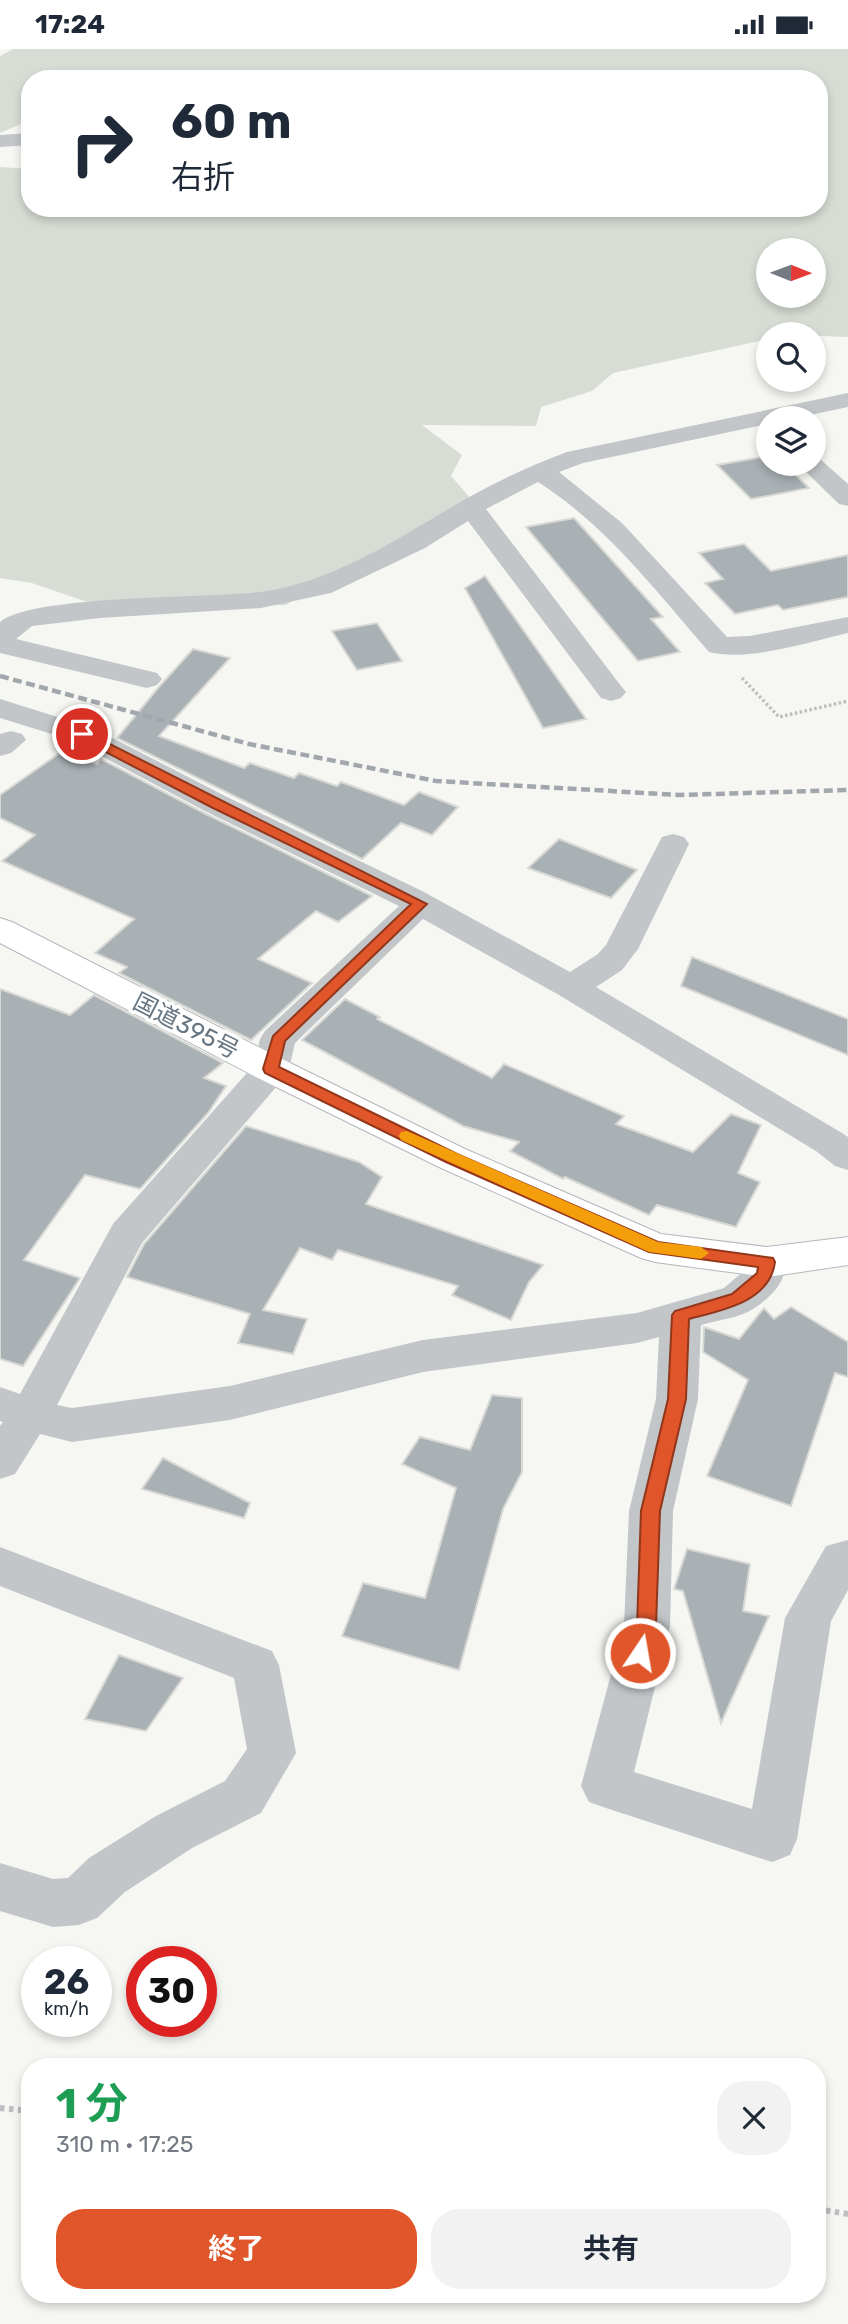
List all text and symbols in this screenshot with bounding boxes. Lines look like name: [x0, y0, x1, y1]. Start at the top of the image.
text: 17:24: [35, 9, 105, 40]
text: 60 m: [171, 92, 292, 150]
icon: right: [56, 98, 147, 189]
text: 右折: [171, 158, 235, 196]
north arrow: [756, 238, 826, 308]
map controls: [756, 238, 826, 476]
button: search: [756, 322, 826, 392]
button: layers: [756, 406, 826, 476]
pin: [52, 704, 112, 764]
icon: arrive: [63, 715, 101, 753]
street label: 国道395号: [128, 987, 244, 1065]
position arrow: [603, 1616, 677, 1690]
speed limit sign: 30: [126, 1946, 217, 2037]
text: 26: [44, 1961, 89, 2003]
text: km/h: [44, 1998, 89, 2020]
text: 1 分: [56, 2079, 128, 2129]
button: close: [717, 2081, 791, 2155]
text: 310 m · 17:25: [56, 2130, 194, 2158]
button: 終了: [56, 2209, 417, 2289]
button: 共有: [431, 2209, 791, 2289]

